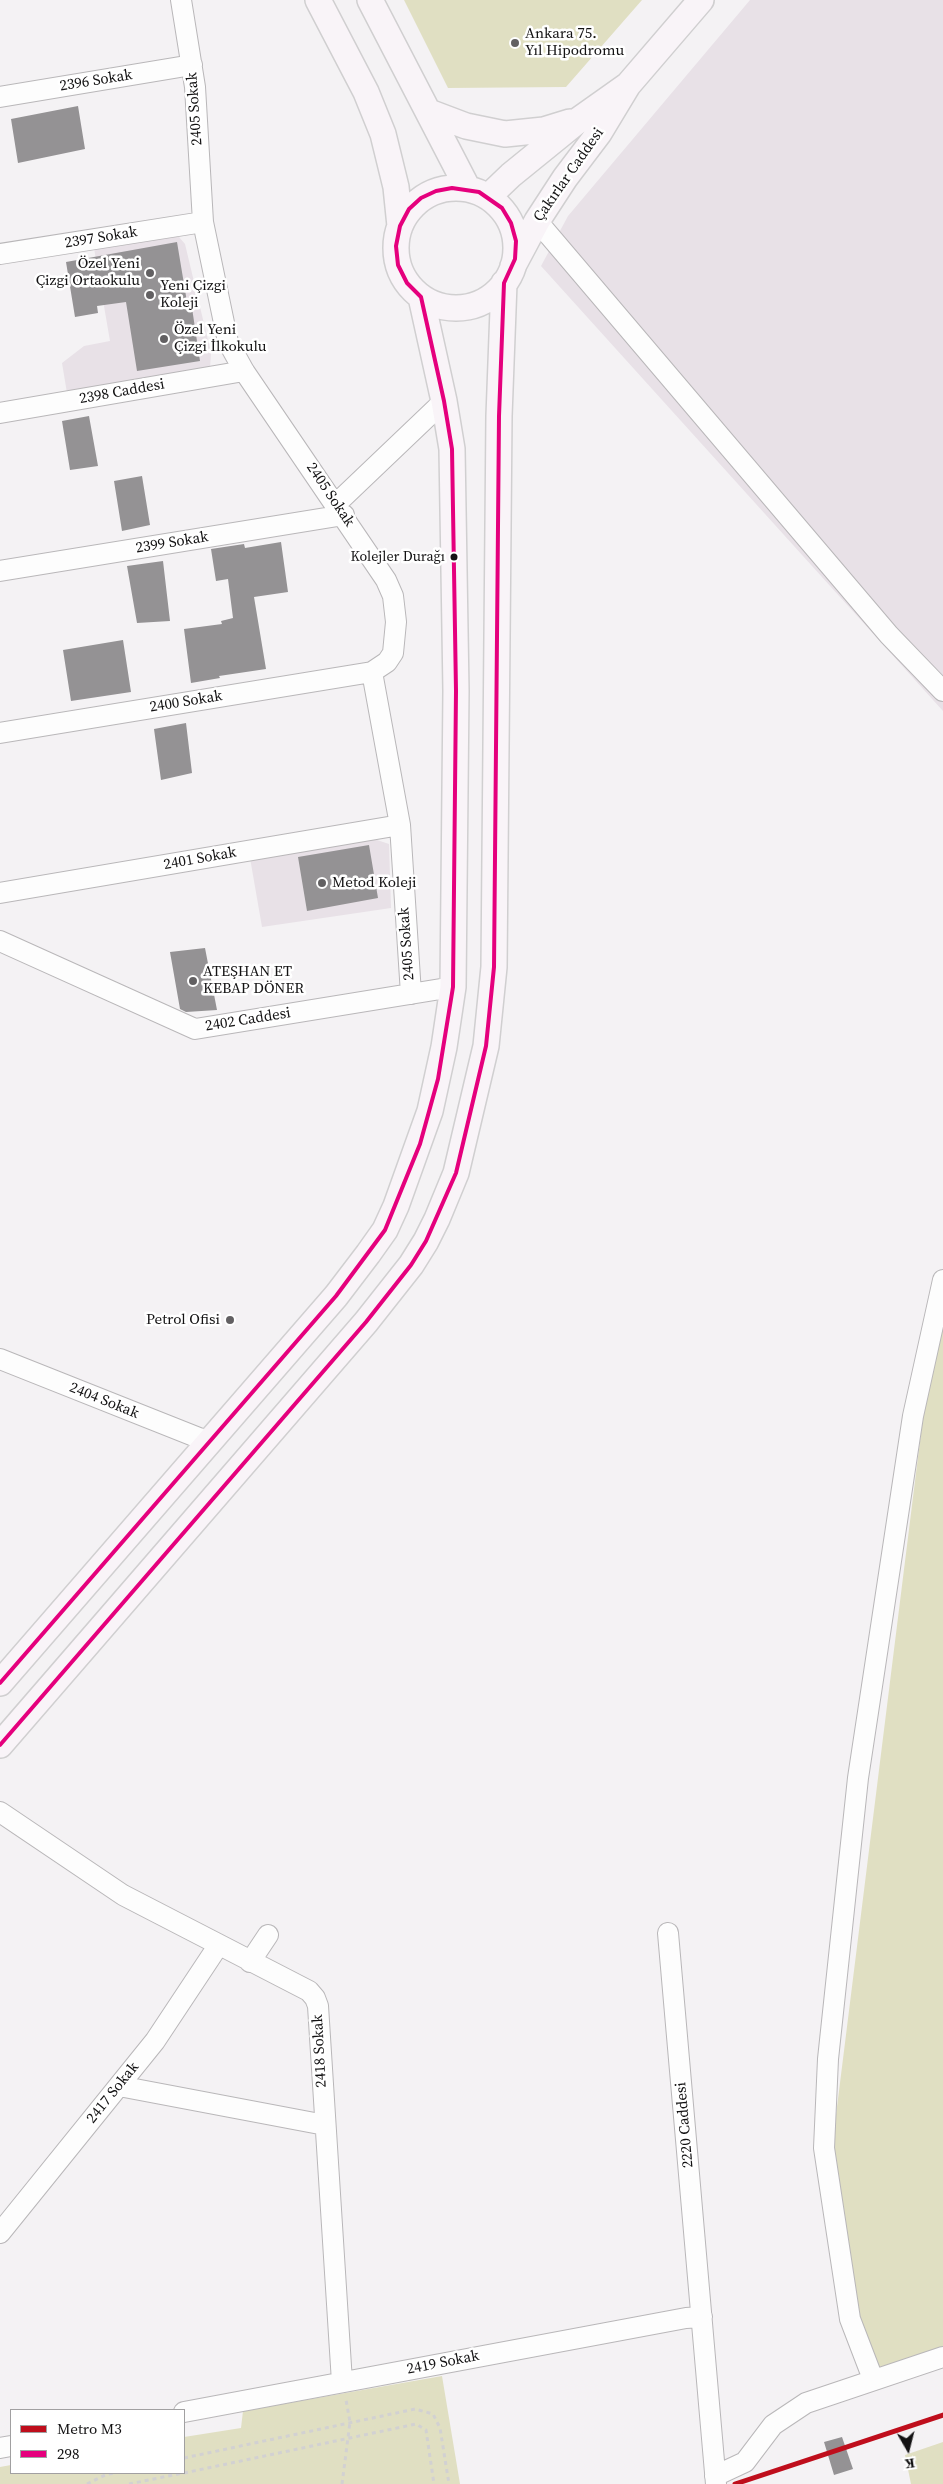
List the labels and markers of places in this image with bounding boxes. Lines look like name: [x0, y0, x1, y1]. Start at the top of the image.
place label: Ankara 75. Yıl Hipodromu: [525, 25, 624, 60]
marker: Ankara 75. Yıl Hipodromu: [509, 37, 521, 49]
place label: Özel Yeni Çizgi Ortaokulu: [36, 255, 140, 290]
marker: Özel Yeni Çizgi Ortaokulu: [144, 267, 156, 279]
place label: Yeni Çizgi Koleji: [160, 277, 226, 312]
marker: Yeni Çizgi Koleji: [144, 289, 156, 301]
place label: Özel Yeni Çizgi İlkokulu: [174, 321, 267, 356]
marker: Özel Yeni Çizgi İlkokulu: [158, 333, 170, 345]
place label: Kolejler Durağı: [350, 549, 445, 565]
marker: Kolejler Durağı: [449, 552, 459, 562]
place label: Metod Koleji: [332, 874, 417, 892]
marker: Metod Koleji: [316, 877, 328, 889]
place label: ATEŞHAN ET KEBAP DÖNER: [203, 963, 304, 998]
marker: ATEŞHAN ET KEBAP DÖNER: [187, 975, 199, 987]
place label: Petrol Ofisi: [146, 1311, 220, 1329]
marker: Petrol Ofisi: [224, 1314, 236, 1326]

